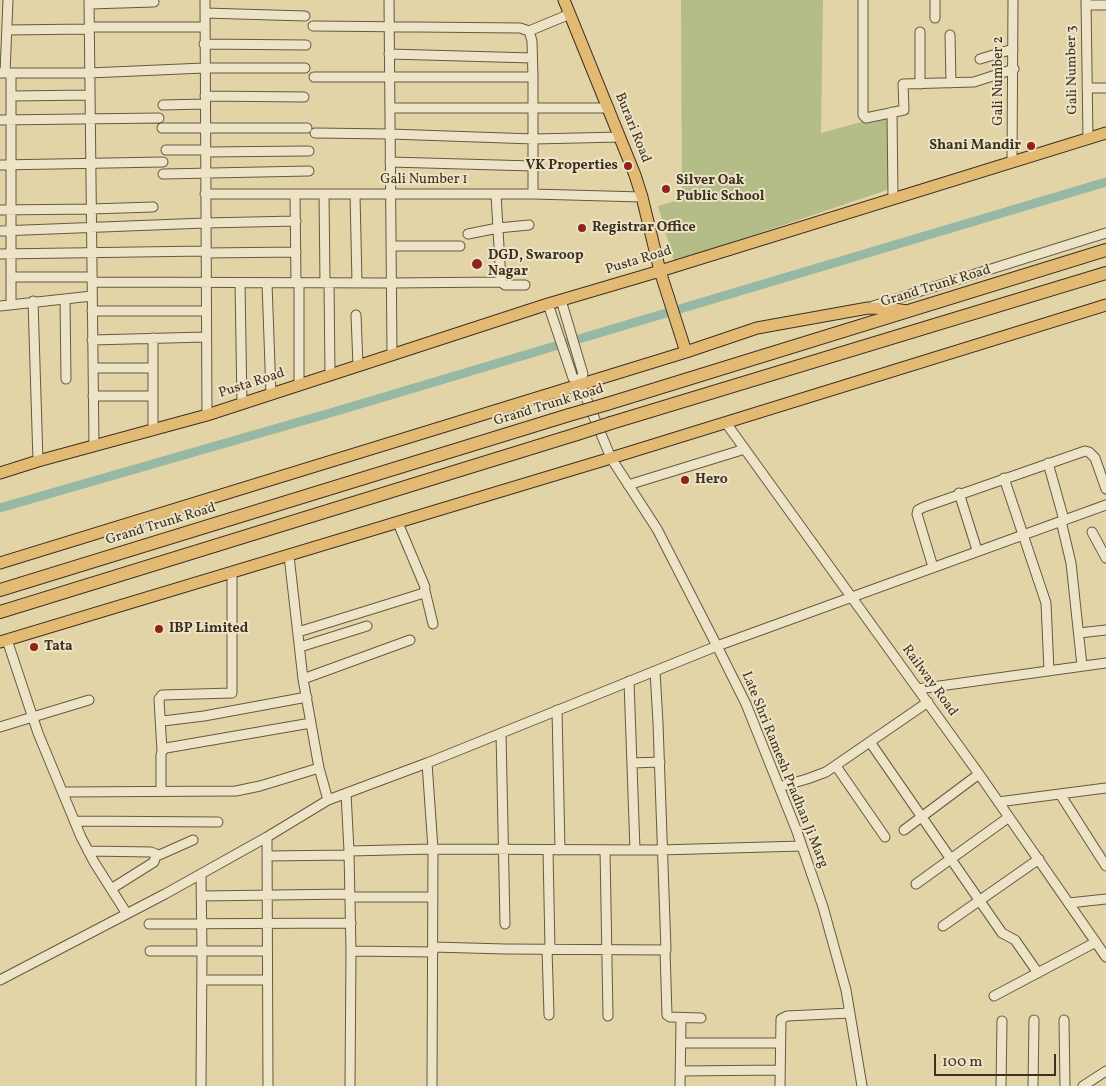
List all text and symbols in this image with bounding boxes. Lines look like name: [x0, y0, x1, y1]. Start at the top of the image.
street label: Gali Number 3: [1064, 25, 1082, 115]
street label: Gali Number 2: [991, 36, 1007, 126]
street label: Burari Road: [610, 91, 654, 165]
place label: Shani Mandir: [929, 138, 1021, 154]
marker: Shani Mandir: [1025, 140, 1037, 152]
place label: VK Properties: [526, 158, 618, 174]
marker: VK Properties: [622, 160, 634, 172]
street label: Gali Number 1: [380, 172, 468, 188]
place label: Silver Oak Public School: [676, 173, 764, 206]
marker: Silver Oak Public School: [660, 183, 672, 195]
place label: Registrar Office: [592, 220, 696, 236]
marker: Registrar Office: [576, 222, 588, 234]
street label: Pusta Road: [604, 243, 674, 279]
place label: DGD, Swaroop Nagar: [488, 248, 584, 280]
marker: DGD, Swaroop Nagar: [470, 257, 484, 271]
street label: Grand Trunk Road: [879, 262, 993, 312]
street label: Pusta Road: [217, 365, 287, 403]
street label: Grand Trunk Road: [492, 381, 606, 431]
place label: Hero: [695, 472, 728, 488]
marker: Hero: [679, 474, 691, 486]
street label: Grand Trunk Road: [104, 500, 218, 550]
place label: IBP Limited: [169, 621, 248, 637]
marker: IBP Limited: [153, 623, 165, 635]
place label: Tata: [44, 639, 73, 655]
marker: Tata: [28, 641, 40, 653]
street label: Railway Road: [897, 642, 961, 720]
street label: Late Shri Ramesh Pradhan Ji Marg: [737, 669, 831, 871]
scale bar: [936, 1044, 1058, 1076]
text: 100 m: [942, 1052, 982, 1073]

